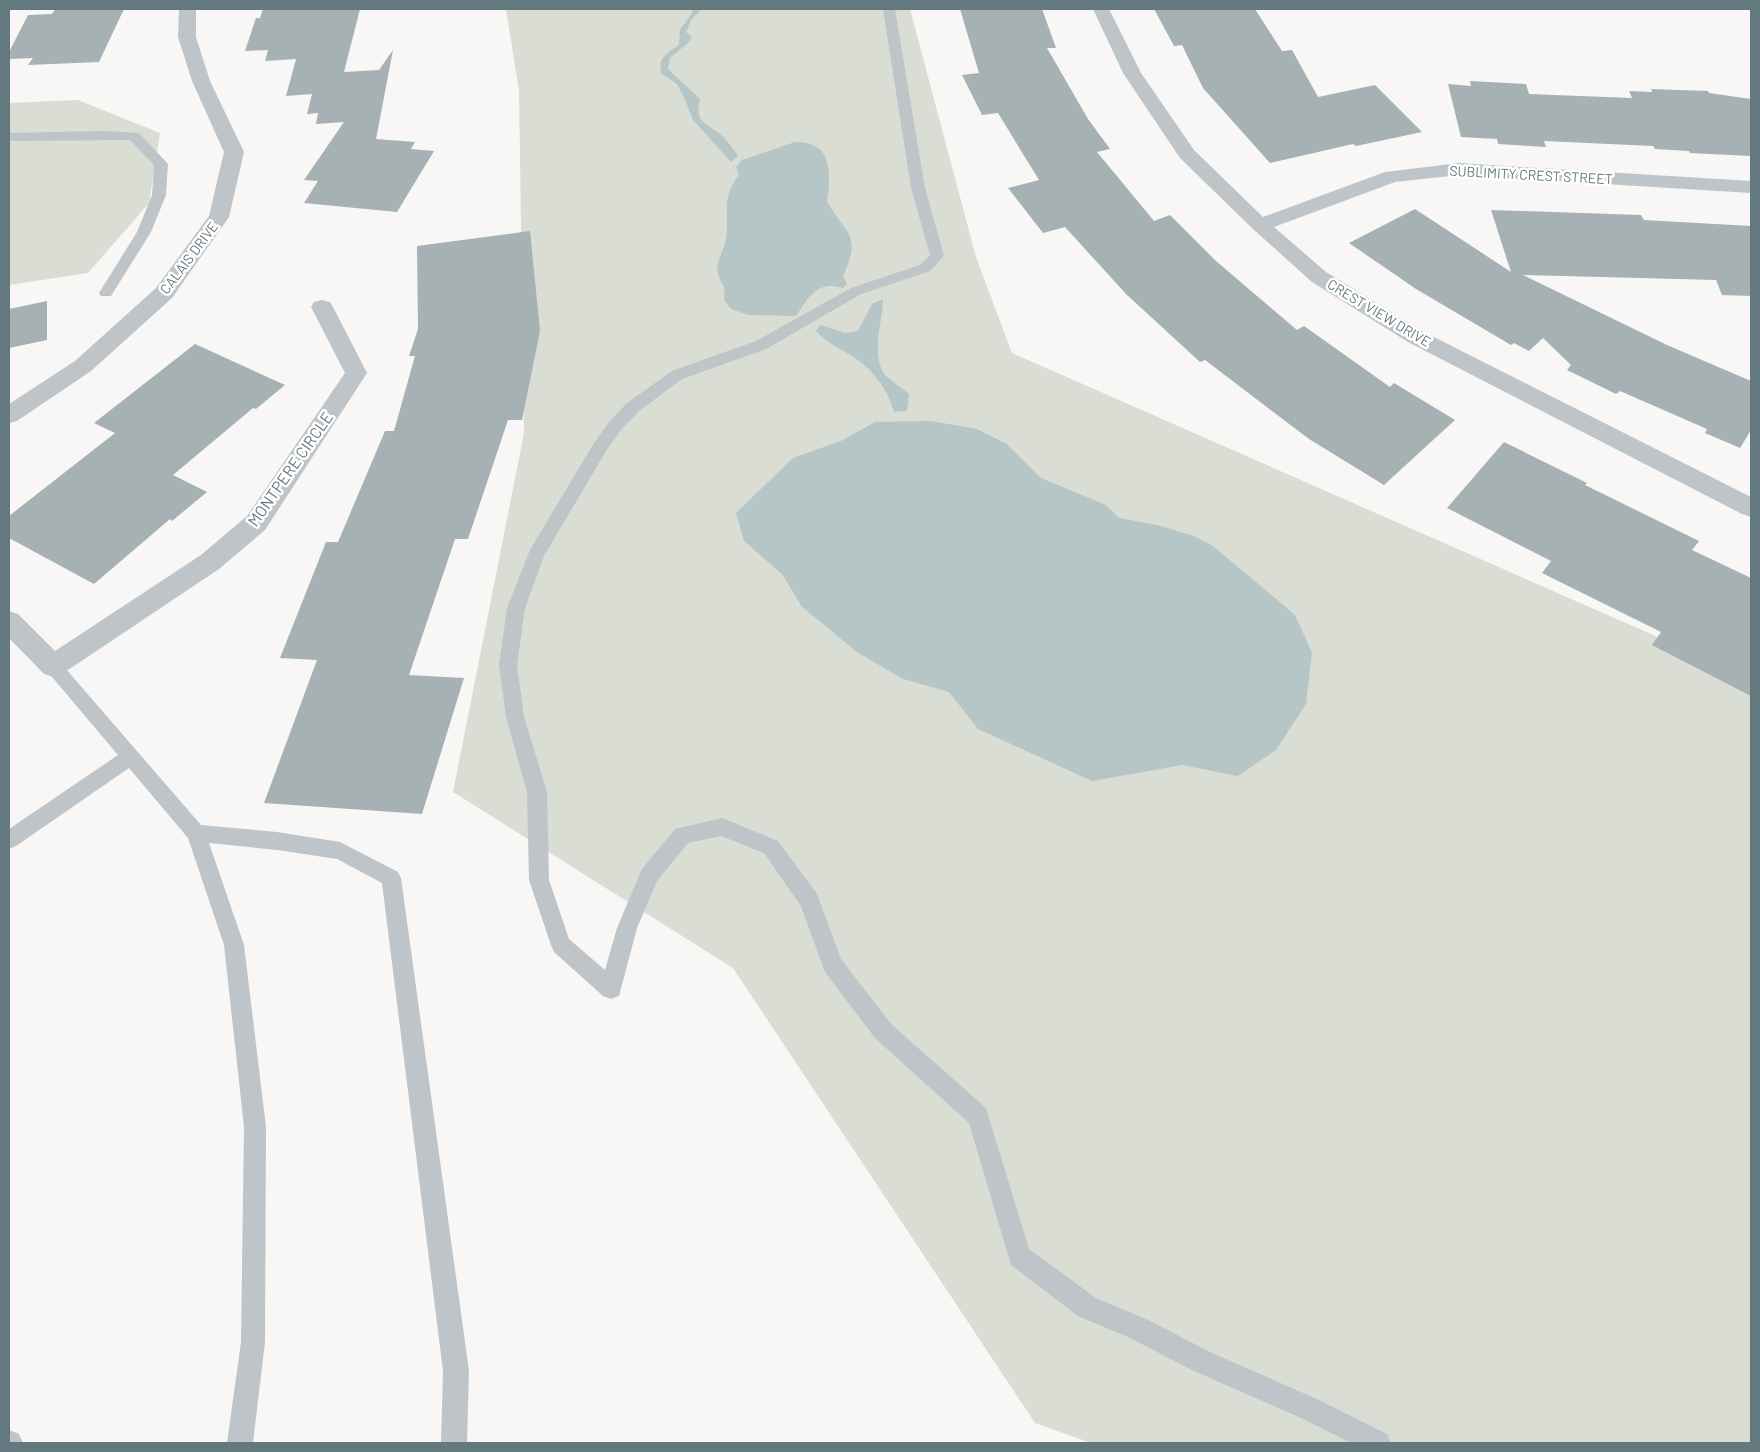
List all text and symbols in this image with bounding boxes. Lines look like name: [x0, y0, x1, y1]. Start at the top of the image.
street label: SUBLIMITY CREST STREET: [1449, 162, 1613, 187]
street label: CALAIS DRIVE: [156, 218, 221, 297]
street label: CREST VIEW DRIVE: [1325, 275, 1434, 350]
street label: MONTPERE CIRCLE: [243, 408, 336, 530]

